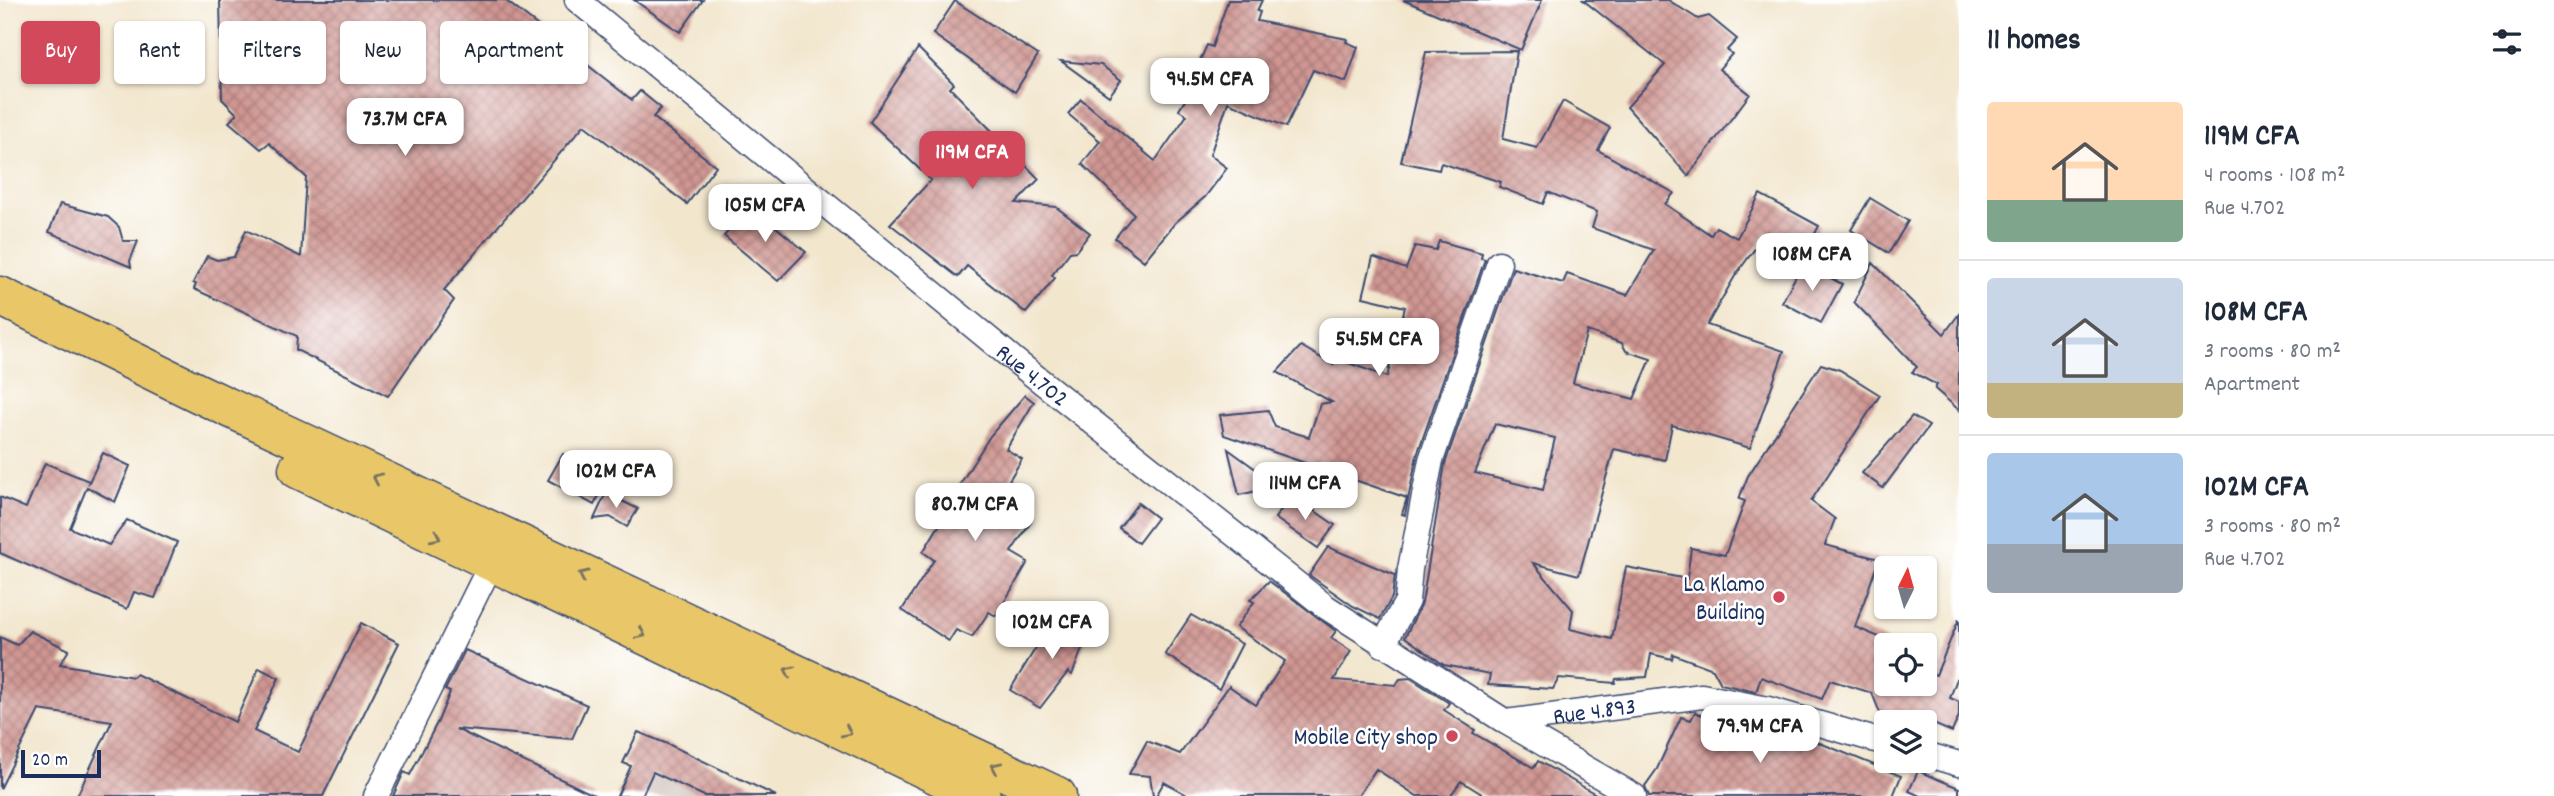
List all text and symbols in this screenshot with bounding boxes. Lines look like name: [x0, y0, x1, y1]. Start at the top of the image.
chip: Buy: [21, 21, 100, 84]
chip: Rent: [114, 21, 205, 84]
chip: Filters: [219, 21, 326, 84]
chip: New: [340, 21, 426, 84]
chip: Apartment: [440, 21, 588, 84]
text: 11 homes: [1987, 21, 2081, 64]
icon: filters: [2488, 23, 2526, 61]
pin: 94.5M CFA: [1130, 58, 1290, 118]
text: 94.5M CFA: [1166, 64, 1254, 97]
pin: 73.7M CFA: [325, 99, 485, 158]
text: 73.7M CFA: [363, 104, 447, 137]
text: 119M CFA: [2204, 117, 2300, 160]
icon: home: [2043, 130, 2127, 214]
pin: 119M CFA: [900, 132, 1044, 191]
text: 119M CFA: [935, 137, 1009, 170]
text: 4 rooms · 108 m²: [2204, 160, 2345, 193]
pin: 105M CFA: [693, 184, 837, 244]
text: 105M CFA: [724, 190, 806, 223]
text: Rue 4.702: [2204, 193, 2285, 226]
pin: 108M CFA: [1740, 233, 1884, 293]
text: 108M CFA: [1772, 239, 1852, 272]
text: 108M CFA: [2204, 293, 2308, 336]
icon: home: [2043, 306, 2127, 390]
pin: 54.5M CFA: [1299, 318, 1459, 378]
text: 54.5M CFA: [1335, 324, 1423, 357]
text: 3 rooms · 80 m²: [2204, 336, 2341, 369]
street label: Rue 4.702: [987, 337, 1075, 417]
text: Apartment: [2204, 369, 2300, 402]
pin: 102M CFA: [544, 450, 688, 510]
text: 102M CFA: [576, 456, 656, 489]
pin: 114M CFA: [1233, 462, 1377, 522]
text: 114M CFA: [1269, 468, 1341, 501]
text: 102M CFA: [2204, 468, 2309, 511]
one-way arrow: [372, 472, 385, 486]
icon: home: [2043, 481, 2127, 565]
pin: 80.7M CFA: [895, 484, 1055, 543]
text: 80.7M CFA: [931, 489, 1019, 522]
text: 3 rooms · 80 m²: [2204, 511, 2341, 544]
one-way arrow: [429, 529, 441, 543]
text: Rue 4.702: [2204, 544, 2285, 577]
north arrow: [1874, 556, 1937, 620]
map controls: [1874, 556, 1937, 773]
one-way arrow: [578, 569, 590, 583]
place label: La Klamo Building: [1683, 569, 1765, 631]
marker: La Klamo Building: [1771, 589, 1787, 605]
pin: 102M CFA: [980, 602, 1124, 661]
text: 102M CFA: [1012, 607, 1092, 640]
one-way arrow: [634, 626, 646, 640]
button: locate: [1874, 633, 1937, 696]
one-way arrow: [784, 665, 796, 679]
street label: Rue 4.893: [1551, 691, 1638, 736]
pin: 79.9M CFA: [1680, 706, 1840, 765]
button: layers: [1874, 710, 1937, 773]
text: 79.9M CFA: [1717, 711, 1803, 744]
place label: Mobile City shop: [1294, 722, 1438, 756]
one-way arrow: [840, 723, 852, 737]
marker: Mobile City shop: [1444, 728, 1460, 744]
scale bar: [21, 747, 102, 779]
text: 20 m: [32, 748, 68, 775]
one-way arrow: [990, 761, 1003, 775]

